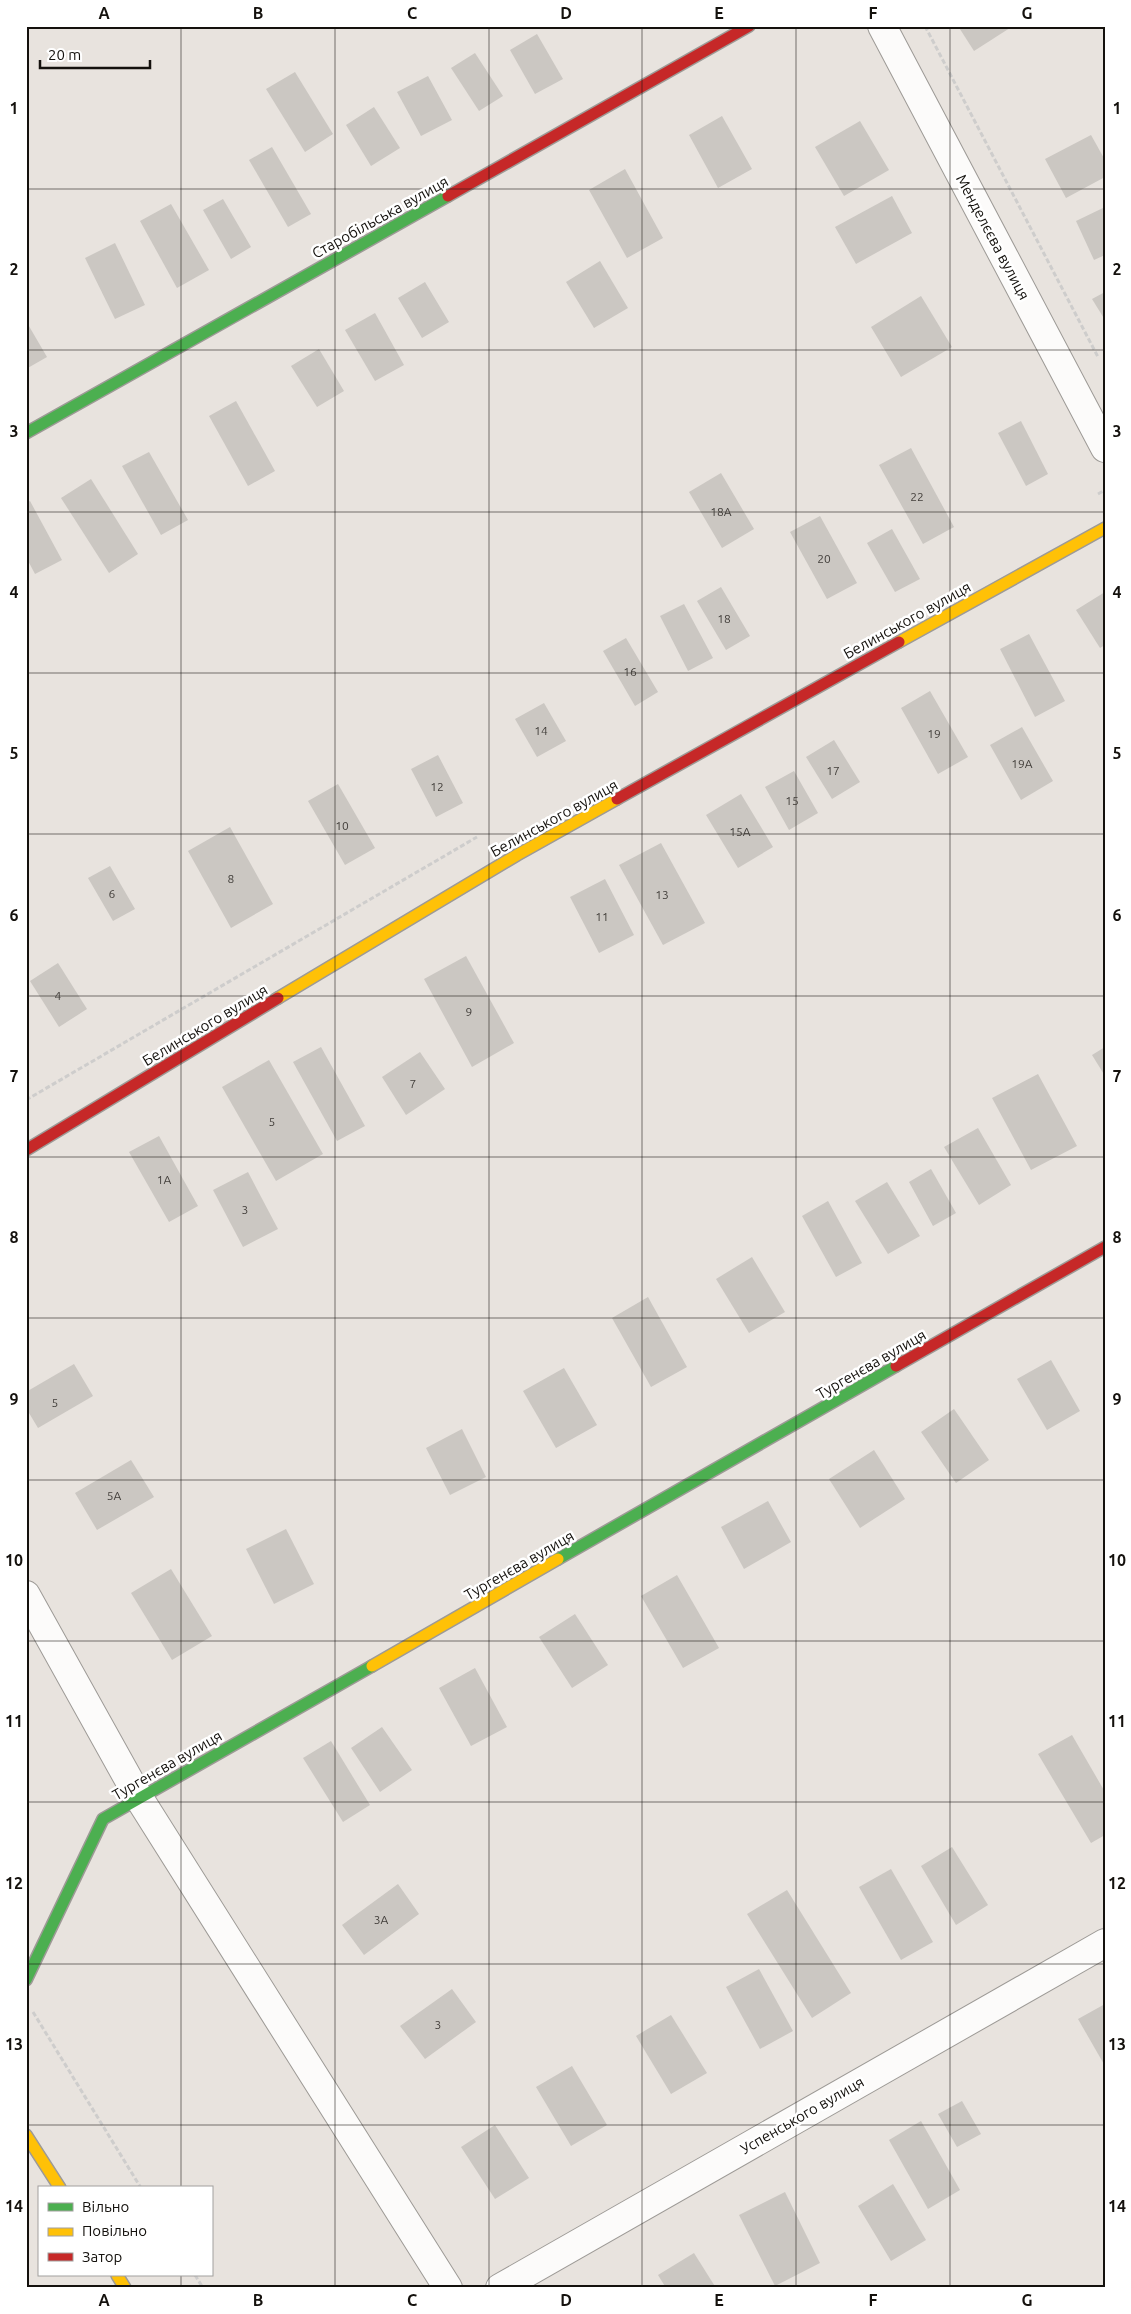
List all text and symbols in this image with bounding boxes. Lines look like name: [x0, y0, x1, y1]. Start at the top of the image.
text: A: [98, 4, 110, 22]
text: B: [253, 4, 263, 22]
text: C: [407, 4, 417, 22]
text: D: [560, 4, 572, 22]
text: E: [714, 4, 724, 22]
text: F: [869, 4, 878, 22]
text: G: [1021, 4, 1033, 22]
scale bar: [40, 38, 150, 70]
text: 20 m: [48, 46, 81, 63]
text: 1: [9, 99, 19, 117]
text: 1: [1112, 99, 1122, 117]
street label: Менделєєва вулиця: [953, 171, 1033, 303]
street label: Старобільська вулиця: [309, 172, 451, 262]
text: 2: [9, 260, 19, 278]
text: 2: [1112, 260, 1122, 278]
text: 3: [9, 422, 19, 440]
text: 3: [1112, 422, 1122, 440]
house number: 22: [910, 490, 924, 503]
house number: 18А: [710, 505, 732, 518]
house number: 20: [817, 552, 831, 565]
street label: Белинського вулиця: [840, 578, 974, 662]
text: 4: [9, 583, 19, 601]
text: 4: [1112, 583, 1122, 601]
house number: 18: [717, 612, 731, 625]
house number: 16: [623, 665, 637, 678]
house number: 14: [534, 724, 548, 737]
house number: 19: [927, 727, 941, 740]
text: 5: [9, 744, 19, 762]
text: 5: [1112, 744, 1122, 762]
house number: 19А: [1011, 757, 1033, 770]
house number: 17: [826, 764, 840, 777]
street label: Белинського вулиця: [487, 776, 621, 860]
house number: 12: [430, 780, 444, 793]
house number: 15: [785, 794, 799, 807]
house number: 10: [335, 819, 349, 832]
house number: 15А: [729, 825, 751, 838]
house number: 8: [228, 872, 235, 885]
house number: 6: [109, 887, 116, 900]
house number: 13: [655, 888, 669, 901]
text: 6: [9, 906, 19, 924]
text: 6: [1112, 906, 1122, 924]
house number: 11: [595, 910, 609, 923]
street label: Белинського вулиця: [139, 981, 271, 1069]
house number: 4: [55, 989, 62, 1002]
house number: 9: [466, 1005, 472, 1018]
text: 7: [9, 1067, 19, 1085]
text: 7: [1112, 1067, 1122, 1085]
house number: 7: [410, 1077, 416, 1090]
house number: 5: [269, 1115, 275, 1128]
house number: 1А: [157, 1173, 171, 1186]
house number: 3: [242, 1203, 248, 1216]
text: 8: [9, 1228, 19, 1246]
text: 8: [1112, 1228, 1122, 1246]
street label: Тургенєва вулиця: [813, 1326, 929, 1402]
text: 9: [9, 1390, 19, 1408]
text: 9: [1112, 1390, 1122, 1408]
house number: 5: [52, 1396, 58, 1409]
house number: 5А: [107, 1489, 121, 1502]
street label: Тургенєва вулиця: [461, 1527, 577, 1603]
text: 10: [5, 1551, 23, 1569]
text: 10: [1108, 1551, 1126, 1569]
text: 11: [5, 1712, 23, 1730]
text: 11: [1108, 1712, 1126, 1730]
street label: Тургенєва вулиця: [109, 1727, 225, 1803]
text: 12: [5, 1874, 23, 1892]
text: 12: [1108, 1874, 1126, 1892]
house number: 3А: [374, 1913, 388, 1926]
house number: 3: [435, 2018, 441, 2031]
text: 13: [5, 2035, 23, 2053]
text: 13: [1108, 2035, 1126, 2053]
street label: Успенського вулиця: [737, 2073, 867, 2157]
legend: [38, 2186, 212, 2276]
text: 14: [5, 2197, 23, 2215]
text: 14: [1108, 2197, 1126, 2215]
text: Вільно: [82, 2198, 129, 2215]
text: Повільно: [82, 2222, 147, 2239]
text: Затор: [82, 2248, 122, 2265]
text: A: [98, 2291, 110, 2309]
text: B: [253, 2291, 263, 2309]
text: C: [407, 2291, 417, 2309]
text: D: [560, 2291, 572, 2309]
text: E: [714, 2291, 724, 2309]
text: F: [869, 2291, 878, 2309]
text: G: [1021, 2291, 1033, 2309]

